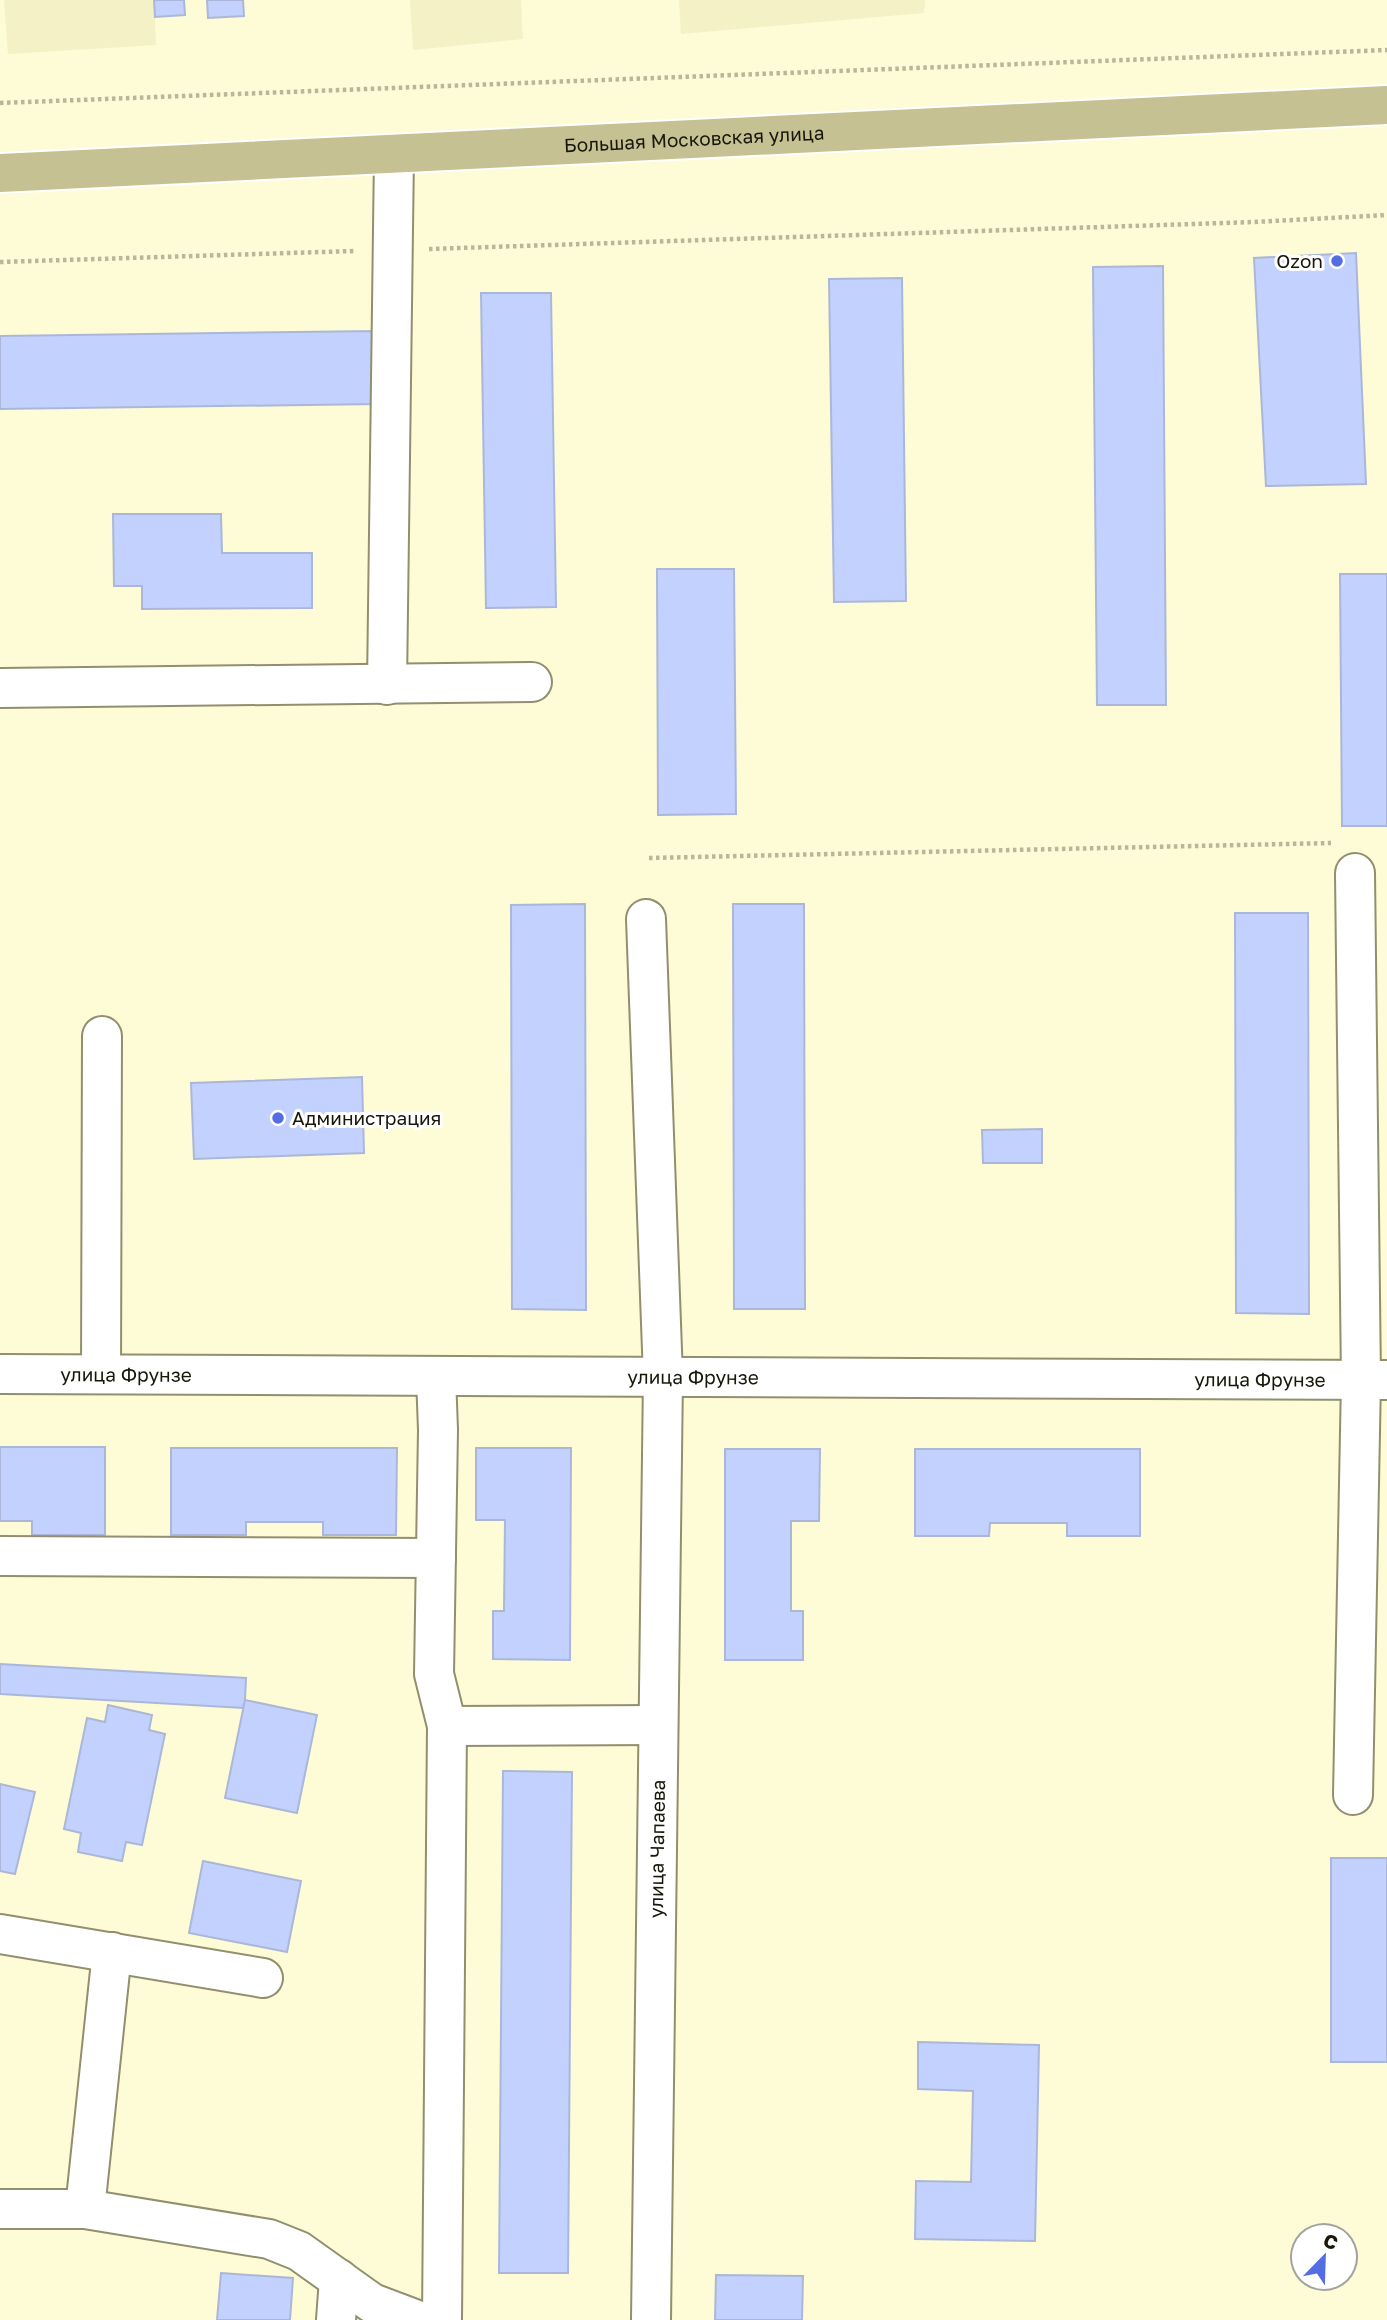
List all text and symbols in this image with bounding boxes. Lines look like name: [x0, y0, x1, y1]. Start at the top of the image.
street label: Большая Московская улица: [563, 121, 825, 156]
place label: Ozon: [1276, 249, 1323, 272]
marker: Ozon: [1329, 253, 1345, 269]
place label: Администрация: [292, 1106, 441, 1129]
marker: Администрация: [270, 1110, 286, 1126]
street label: улица Фрунзе: [60, 1362, 192, 1386]
street label: улица Фрунзе: [627, 1365, 759, 1388]
street label: улица Фрунзе: [1194, 1367, 1326, 1391]
street label: улица Чапаева: [644, 1780, 669, 1918]
north arrow: [1289, 2222, 1359, 2292]
text: С: [1320, 2228, 1342, 2254]

